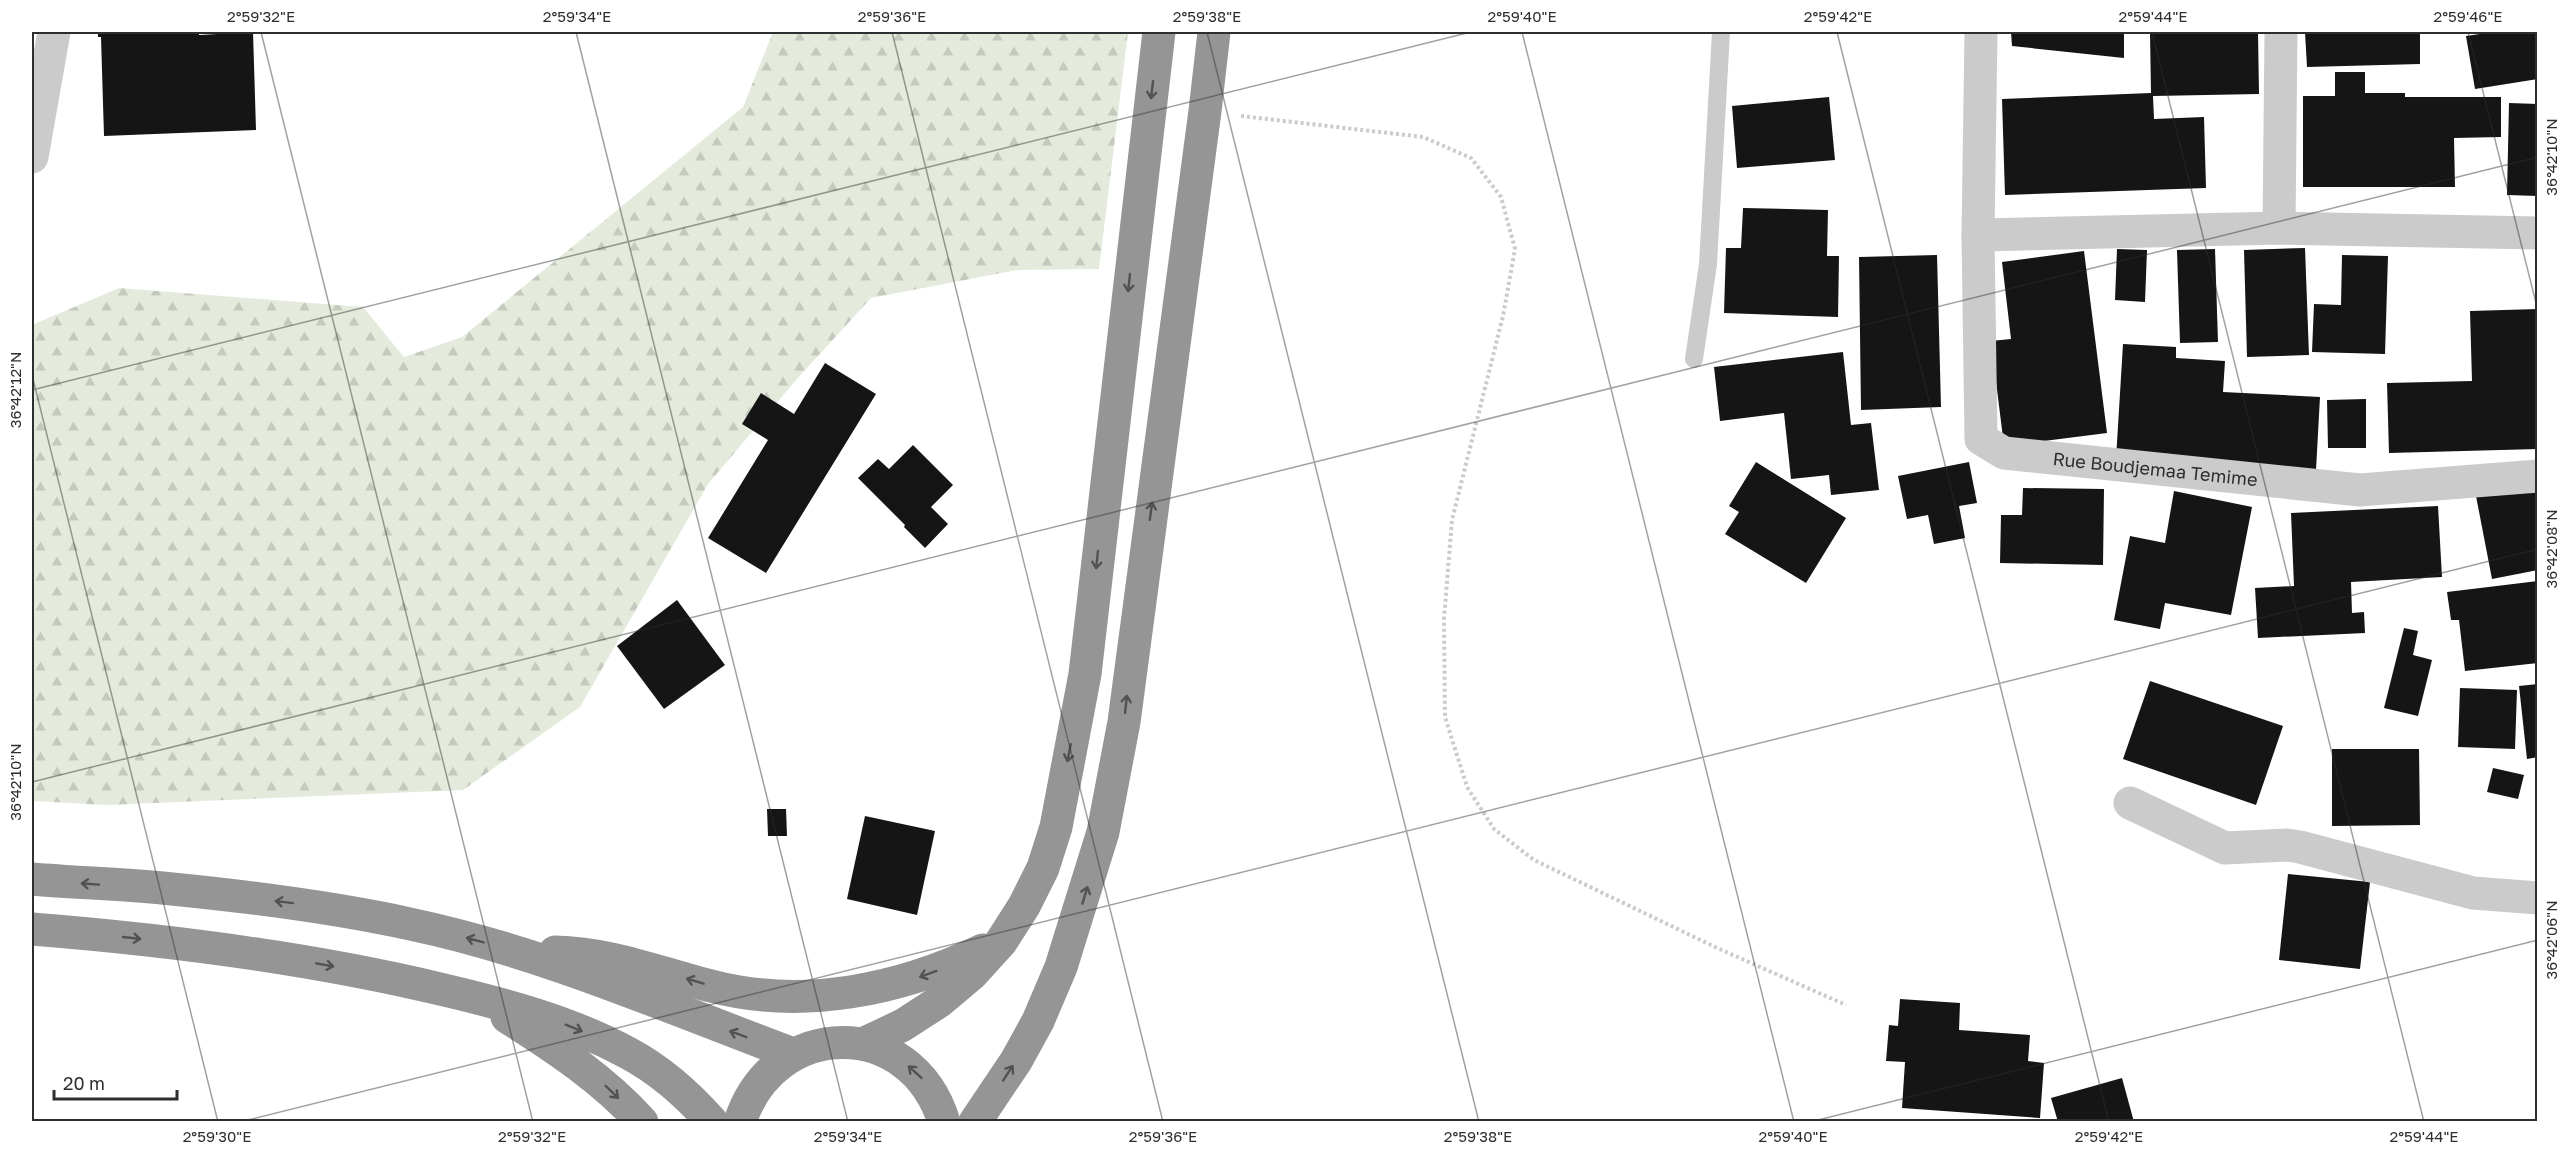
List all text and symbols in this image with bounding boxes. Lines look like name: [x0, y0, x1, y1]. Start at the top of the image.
text: 2°59'32"E: [227, 7, 295, 25]
text: 2°59'34"E: [543, 7, 611, 25]
text: 2°59'36"E: [858, 7, 926, 25]
text: 2°59'38"E: [1173, 7, 1241, 25]
text: 2°59'40"E: [1487, 7, 1557, 25]
text: 2°59'42"E: [1804, 7, 1872, 25]
text: 2°59'44"E: [2119, 7, 2187, 25]
text: 2°59'46"E: [2434, 7, 2502, 25]
one-way arrow: [1146, 79, 1157, 99]
text: 36°42'10"N: [2542, 118, 2560, 196]
one-way arrow: [1123, 273, 1134, 293]
text: 36°42'12"N: [6, 352, 24, 428]
street label: Rue Boudjemaa Temime: [2052, 447, 2259, 490]
one-way arrow: [1146, 502, 1157, 521]
text: 36°42'08"N: [2542, 509, 2560, 589]
one-way arrow: [1092, 550, 1103, 570]
one-way arrow: [1121, 695, 1132, 715]
text: 36°42'10"N: [6, 743, 24, 821]
one-way arrow: [1063, 743, 1074, 763]
one-way arrow: [81, 878, 101, 889]
one-way arrow: [1080, 885, 1091, 904]
one-way arrow: [275, 896, 295, 907]
text: 36°42'06"N: [2542, 900, 2560, 980]
one-way arrow: [121, 933, 141, 944]
one-way arrow: [466, 934, 485, 946]
one-way arrow: [314, 960, 334, 971]
one-way arrow: [919, 969, 938, 980]
one-way arrow: [686, 975, 705, 986]
one-way arrow: [565, 1023, 583, 1034]
one-way arrow: [729, 1027, 748, 1038]
scale bar: [54, 1063, 177, 1101]
one-way arrow: [907, 1065, 922, 1079]
one-way arrow: [1003, 1065, 1015, 1082]
text: 20 m: [63, 1072, 105, 1094]
one-way arrow: [604, 1085, 619, 1099]
text: 2°59'30"E: [183, 1127, 251, 1145]
text: 2°59'32"E: [498, 1127, 566, 1145]
text: 2°59'34"E: [814, 1127, 882, 1145]
text: 2°59'36"E: [1129, 1127, 1197, 1145]
text: 2°59'38"E: [1444, 1127, 1512, 1145]
text: 2°59'40"E: [1758, 1127, 1828, 1145]
text: 2°59'42"E: [2075, 1127, 2143, 1145]
text: 2°59'44"E: [2390, 1127, 2458, 1145]

